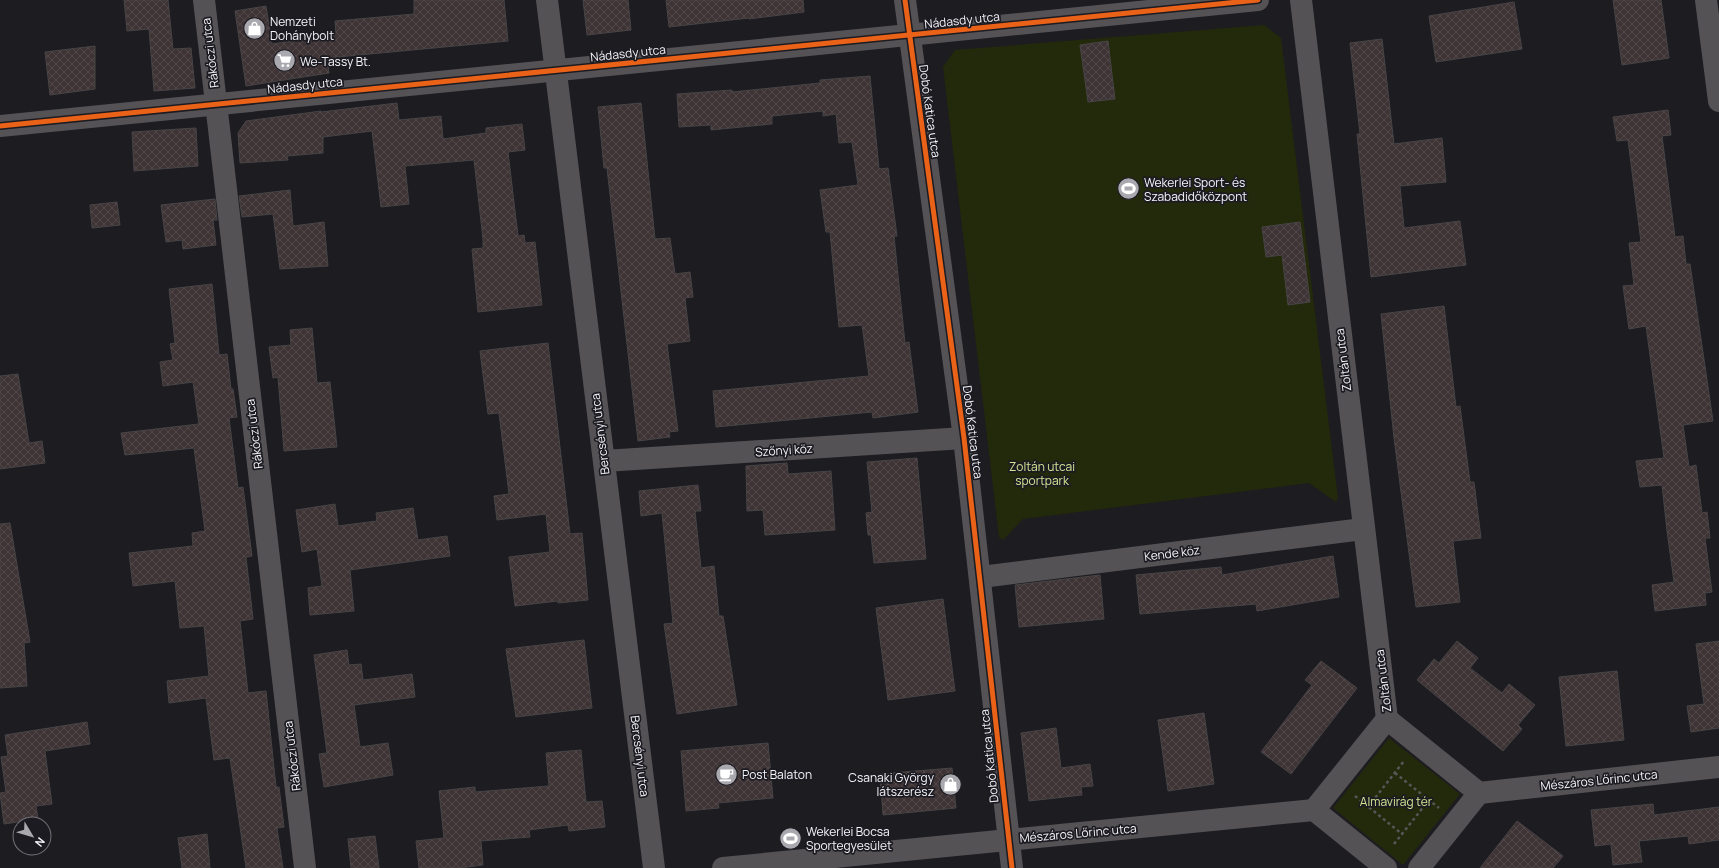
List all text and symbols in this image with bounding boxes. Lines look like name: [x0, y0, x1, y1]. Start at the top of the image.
street label: Nádasdy utca: [923, 8, 1001, 32]
place label: Nemzeti Dohánybolt: [270, 13, 334, 44]
shop icon: Nemzeti Dohánybolt: [241, 15, 267, 41]
street label: Rákóczi utca: [197, 17, 223, 89]
street label: Nádasdy utca: [589, 41, 667, 65]
supermarket icon: We-Tassy Bt.: [272, 48, 298, 74]
place label: We-Tassy Bt.: [300, 53, 371, 70]
street label: Dobó Katica utca: [915, 63, 945, 159]
street label: Nádasdy utca: [266, 73, 344, 97]
place label: Wekerlei Sport- és Szabadidőközpont: [1144, 174, 1247, 205]
sports icon: Wekerlei Sport- és Szabadidőközpont: [1116, 176, 1142, 202]
street label: Zoltán utca: [1331, 328, 1355, 392]
street label: Dobó Katica utca: [959, 384, 987, 480]
street label: Bercsényi utca: [587, 392, 613, 476]
street label: Rákóczi utca: [241, 398, 267, 470]
street label: Szőnyi köz: [755, 440, 813, 460]
park label: Zoltán utcai sportpark: [1009, 458, 1075, 489]
street label: Kende köz: [1143, 541, 1201, 565]
street label: Zoltán utca: [1371, 649, 1395, 713]
street label: Dobó Katica utca: [976, 708, 1002, 804]
street label: Bercsényi utca: [627, 714, 653, 798]
street label: Rákóczi utca: [279, 720, 305, 792]
cafe icon: Post Balaton: [714, 761, 740, 787]
street label: Mészáros Lőrinc utca: [1540, 765, 1658, 795]
place label: Post Balaton: [742, 766, 812, 783]
place label: Csanaki György látszerész: [848, 769, 935, 800]
shop icon: Csanaki György látszerész: [937, 771, 963, 797]
park label: Almavirág tér: [1360, 793, 1433, 810]
north arrow: [12, 816, 52, 856]
street label: Mészáros Lőrinc utca: [1019, 819, 1137, 847]
place label: Wekerlei Bocsa Sportegyesület: [806, 823, 892, 854]
sports icon: Wekerlei Bocsa Sportegyesület: [778, 825, 804, 851]
text: N: [32, 835, 49, 850]

